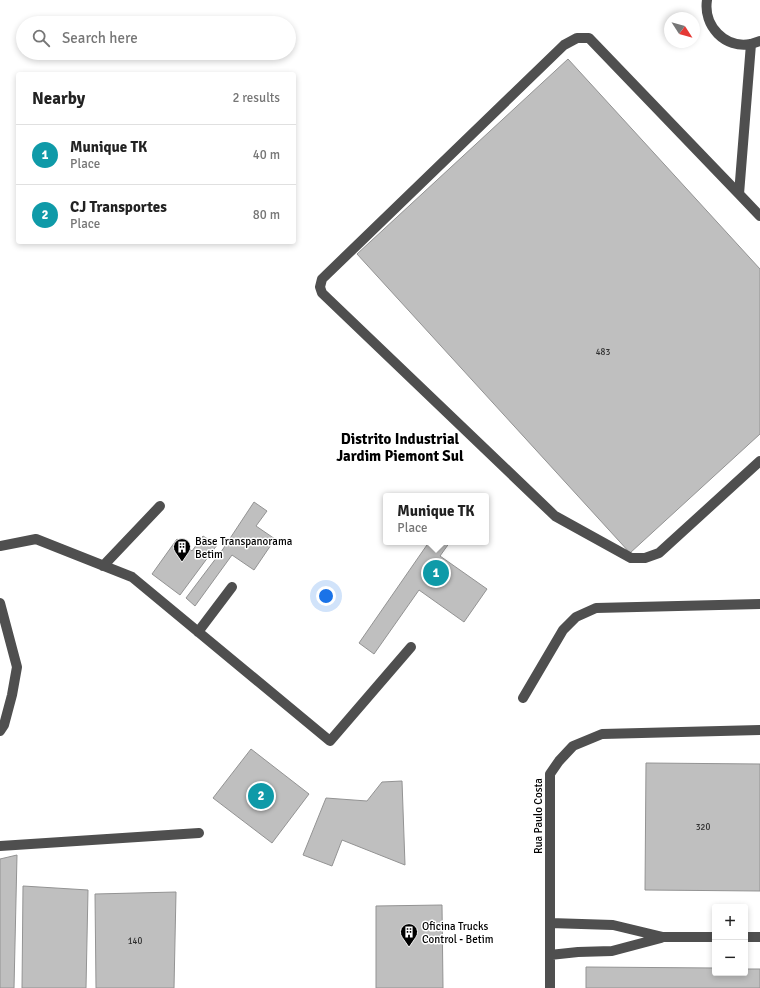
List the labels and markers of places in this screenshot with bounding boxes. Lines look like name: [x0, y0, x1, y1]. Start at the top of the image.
place label: Base Transpanorama Betim: [195, 535, 293, 561]
building icon: Base Transpanorama Betim: [172, 537, 192, 562]
pin: 1: [423, 558, 449, 588]
pin: 2: [248, 781, 274, 811]
place label: Oficina Trucks Control - Betim: [422, 920, 494, 946]
building icon: Oficina Trucks Control - Betim: [399, 922, 419, 947]

